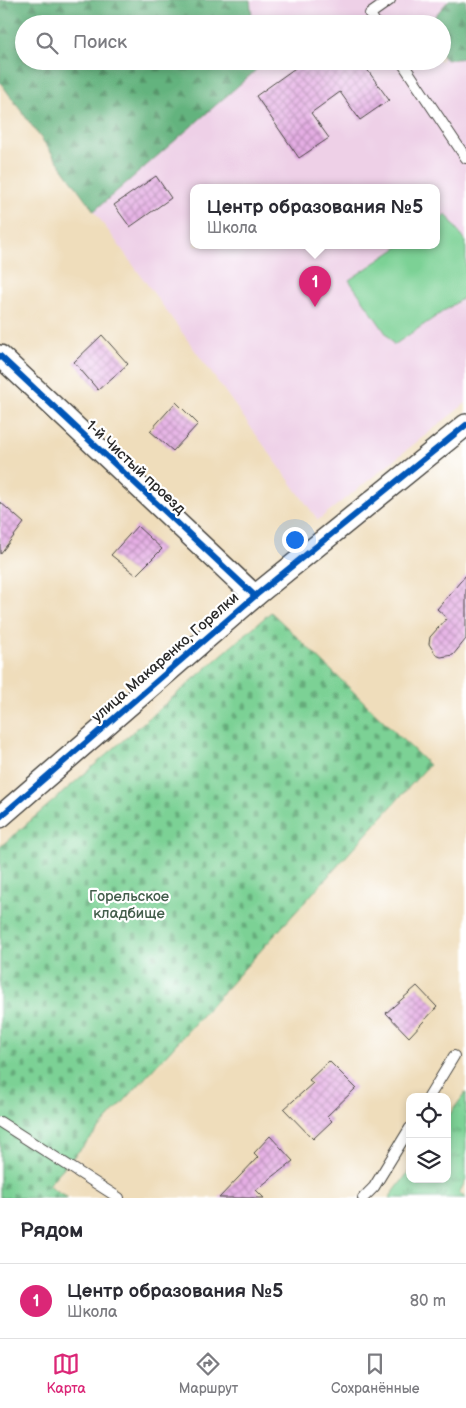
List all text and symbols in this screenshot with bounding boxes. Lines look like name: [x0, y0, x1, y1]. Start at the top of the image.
search box: [15, 15, 451, 70]
icon: search: [33, 29, 61, 57]
text: Поиск: [73, 31, 127, 54]
popup: [190, 184, 440, 249]
text: Центр образования №5: [207, 196, 423, 219]
text: Школа: [207, 219, 257, 238]
pin: 1: [299, 266, 331, 307]
street label: 1-й Чистый проезд: [82, 416, 190, 519]
your location: [282, 527, 308, 553]
street label: улица Макаренко, Горелки: [88, 588, 243, 727]
park label: Горельское кладбище: [89, 887, 169, 923]
map controls: [406, 1093, 451, 1183]
button: locate: [406, 1093, 451, 1138]
button: layers: [406, 1138, 451, 1183]
text: Рядом: [20, 1218, 83, 1243]
text: Центр образования №5: [67, 1280, 283, 1303]
text: 1: [33, 1292, 39, 1311]
text: 80 m: [410, 1292, 446, 1311]
text: Школа: [67, 1303, 117, 1322]
tab: Карта: [46, 1350, 86, 1397]
tab: Маршрут: [179, 1350, 238, 1397]
tab: Сохранённые: [331, 1350, 420, 1397]

